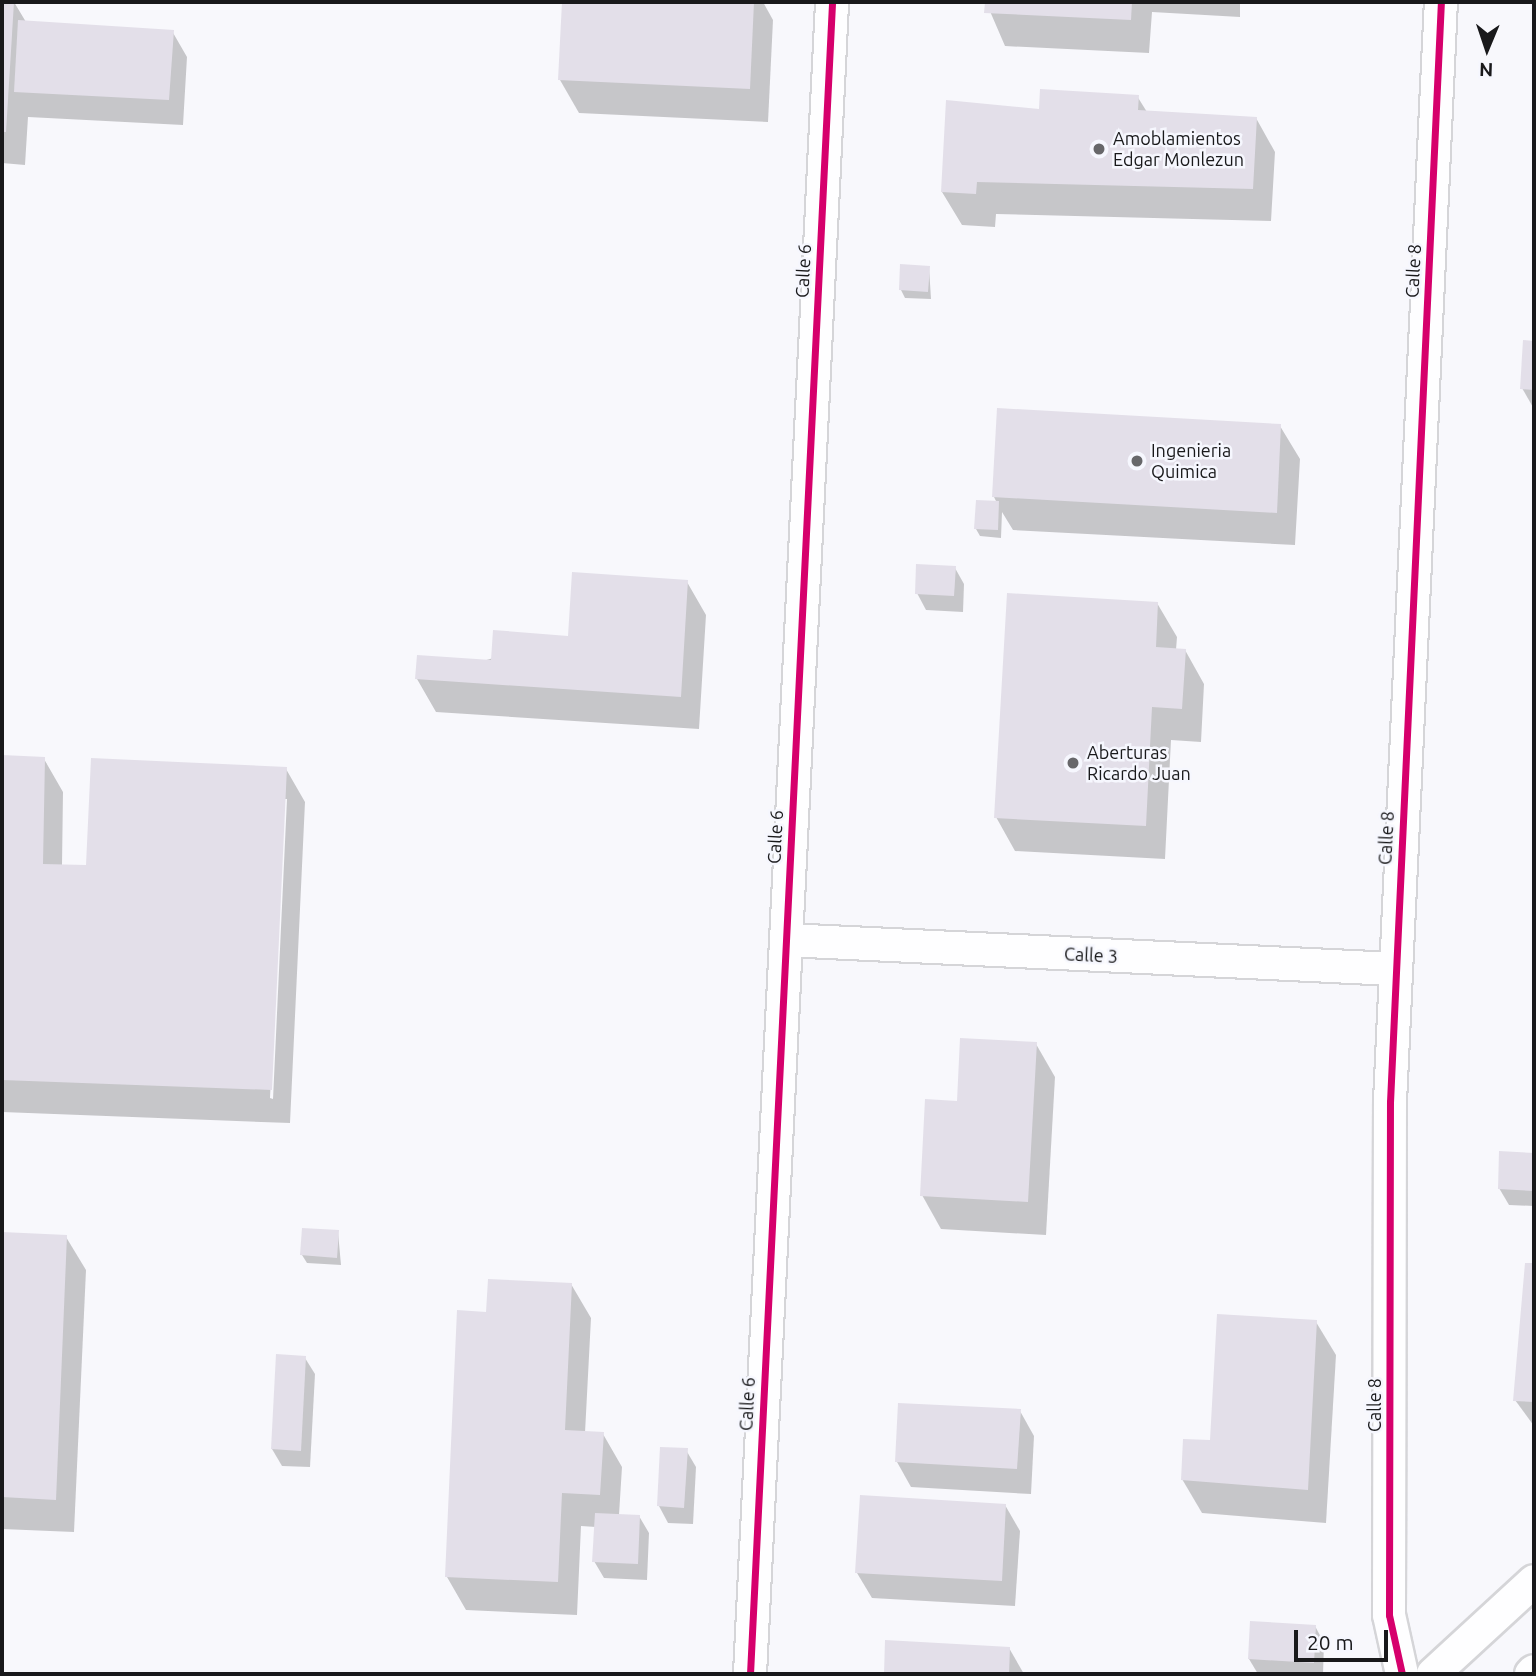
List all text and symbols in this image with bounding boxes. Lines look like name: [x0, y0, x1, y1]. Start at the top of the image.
north arrow: [1452, 14, 1522, 84]
text: N: [1479, 59, 1494, 81]
place label: Amoblamientos Edgar Monlezun: [1113, 128, 1244, 170]
marker: Amoblamientos Edgar Monlezun: [1091, 141, 1107, 157]
street label: Calle 6: [791, 243, 815, 299]
street label: Calle 8: [1401, 243, 1425, 299]
place label: Ingenieria Quimica: [1151, 440, 1231, 482]
marker: Ingenieria Quimica: [1129, 453, 1145, 469]
place label: Aberturas Ricardo Juan: [1087, 742, 1191, 784]
marker: Aberturas Ricardo Juan: [1065, 755, 1081, 771]
street label: Calle 6: [763, 809, 787, 865]
street label: Calle 8: [1374, 810, 1398, 866]
street label: Calle 3: [1063, 943, 1119, 967]
street label: Calle 6: [735, 1376, 759, 1432]
street label: Calle 8: [1363, 1378, 1385, 1432]
scale bar: [1298, 1616, 1392, 1660]
text: 20 m: [1307, 1630, 1354, 1654]

